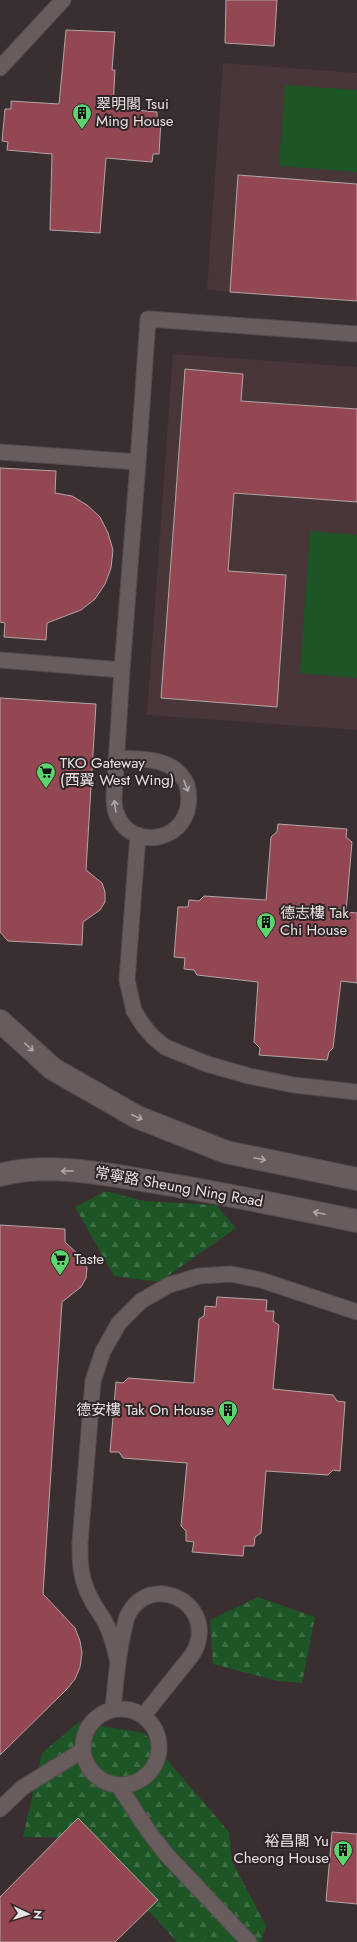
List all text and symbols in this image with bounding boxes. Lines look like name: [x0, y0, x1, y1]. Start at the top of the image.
place label: 翠明閣 Tsui Ming House: [96, 93, 174, 132]
building icon: 翠明閣 Tsui Ming House: [71, 102, 93, 130]
place label: TKO Gateway (西翼 West Wing): [60, 752, 175, 791]
supermarket icon: TKO Gateway (西翼 West Wing): [35, 761, 57, 789]
one-way arrow: [183, 779, 191, 791]
one-way arrow: [111, 800, 119, 813]
place label: 德志樓 Tak Chi House: [280, 902, 349, 941]
building icon: 德志樓 Tak Chi House: [255, 911, 277, 939]
one-way arrow: [24, 1042, 34, 1051]
one-way arrow: [131, 1114, 143, 1121]
one-way arrow: [253, 1156, 266, 1164]
street label: 常寧路 Sheung Ning Road: [93, 1161, 265, 1213]
one-way arrow: [61, 1167, 74, 1175]
one-way arrow: [313, 1209, 326, 1217]
supermarket icon: Taste: [49, 1248, 71, 1276]
place label: Taste: [74, 1248, 104, 1270]
place label: 德安樓 Tak On House: [76, 1399, 214, 1421]
building icon: 德安樓 Tak On House: [217, 1399, 239, 1427]
place label: 裕昌閣 Yu Cheong House: [233, 1830, 329, 1869]
building icon: 裕昌閣 Yu Cheong House: [332, 1839, 354, 1867]
north arrow: [8, 1894, 48, 1934]
text: N: [30, 1910, 46, 1920]

